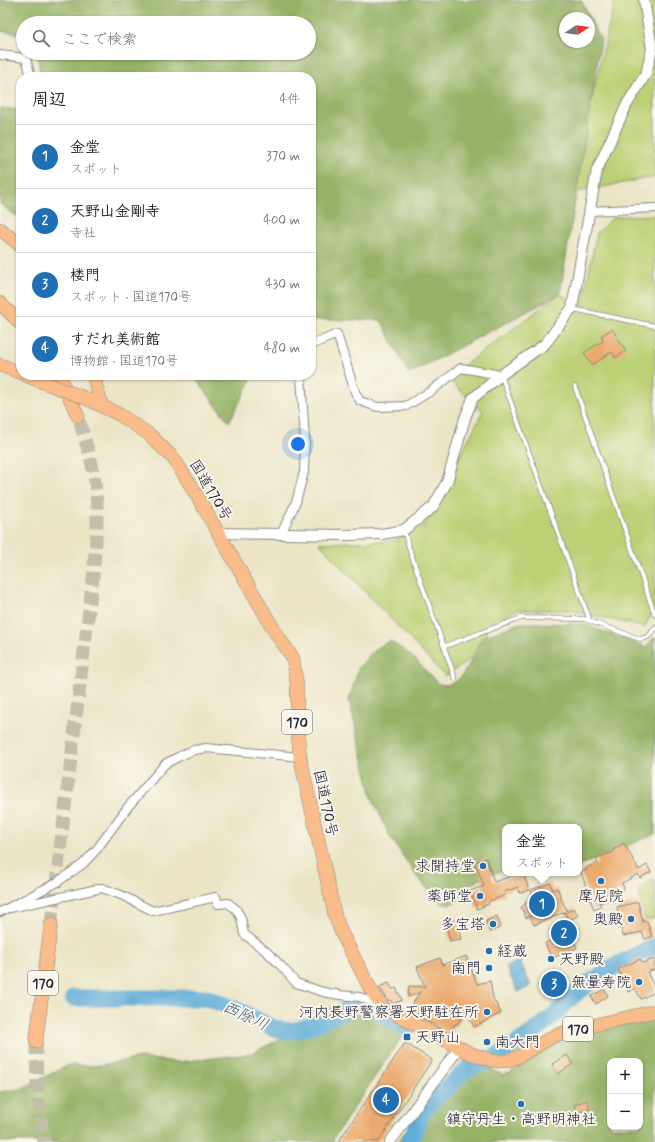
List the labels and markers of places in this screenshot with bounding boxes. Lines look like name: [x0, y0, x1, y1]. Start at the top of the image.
place label: 求聞持堂: [415, 857, 475, 877]
marker: 求聞持堂: [478, 861, 488, 871]
marker: 摩尼院: [596, 876, 606, 886]
place label: 薬師堂: [427, 887, 472, 907]
place label: 摩尼院: [578, 887, 624, 907]
pin: 1: [529, 889, 555, 919]
marker: 薬師堂: [475, 891, 485, 901]
place label: 奥殿: [593, 910, 623, 930]
marker: 奥殿: [626, 914, 636, 924]
place label: 多宝塔: [440, 915, 485, 935]
pin: 2: [551, 918, 577, 948]
marker: 多宝塔: [488, 919, 498, 929]
place label: 経蔵: [497, 942, 527, 962]
marker: 経蔵: [484, 946, 494, 956]
place label: 天野殿: [559, 950, 604, 970]
marker: 天野殿: [546, 954, 556, 964]
place label: 南門: [451, 959, 481, 979]
marker: 南門: [484, 963, 494, 973]
pin: 3: [541, 969, 567, 999]
place label: 無量寿院: [571, 973, 631, 993]
marker: 無量寿院: [634, 977, 644, 987]
place label: 河内長野警察署天野駐在所: [299, 1003, 479, 1023]
marker: 河内長野警察署天野駐在所: [482, 1007, 492, 1017]
place label: 天野山: [415, 1028, 460, 1048]
marker: 天野山: [402, 1032, 412, 1042]
place label: 南大門: [495, 1033, 540, 1053]
marker: 南大門: [482, 1037, 492, 1047]
pin: 4: [373, 1085, 399, 1115]
marker: 鎮守丹生・高野明神社: [516, 1099, 526, 1109]
place label: 鎮守丹生・高野明神社: [446, 1110, 596, 1130]

